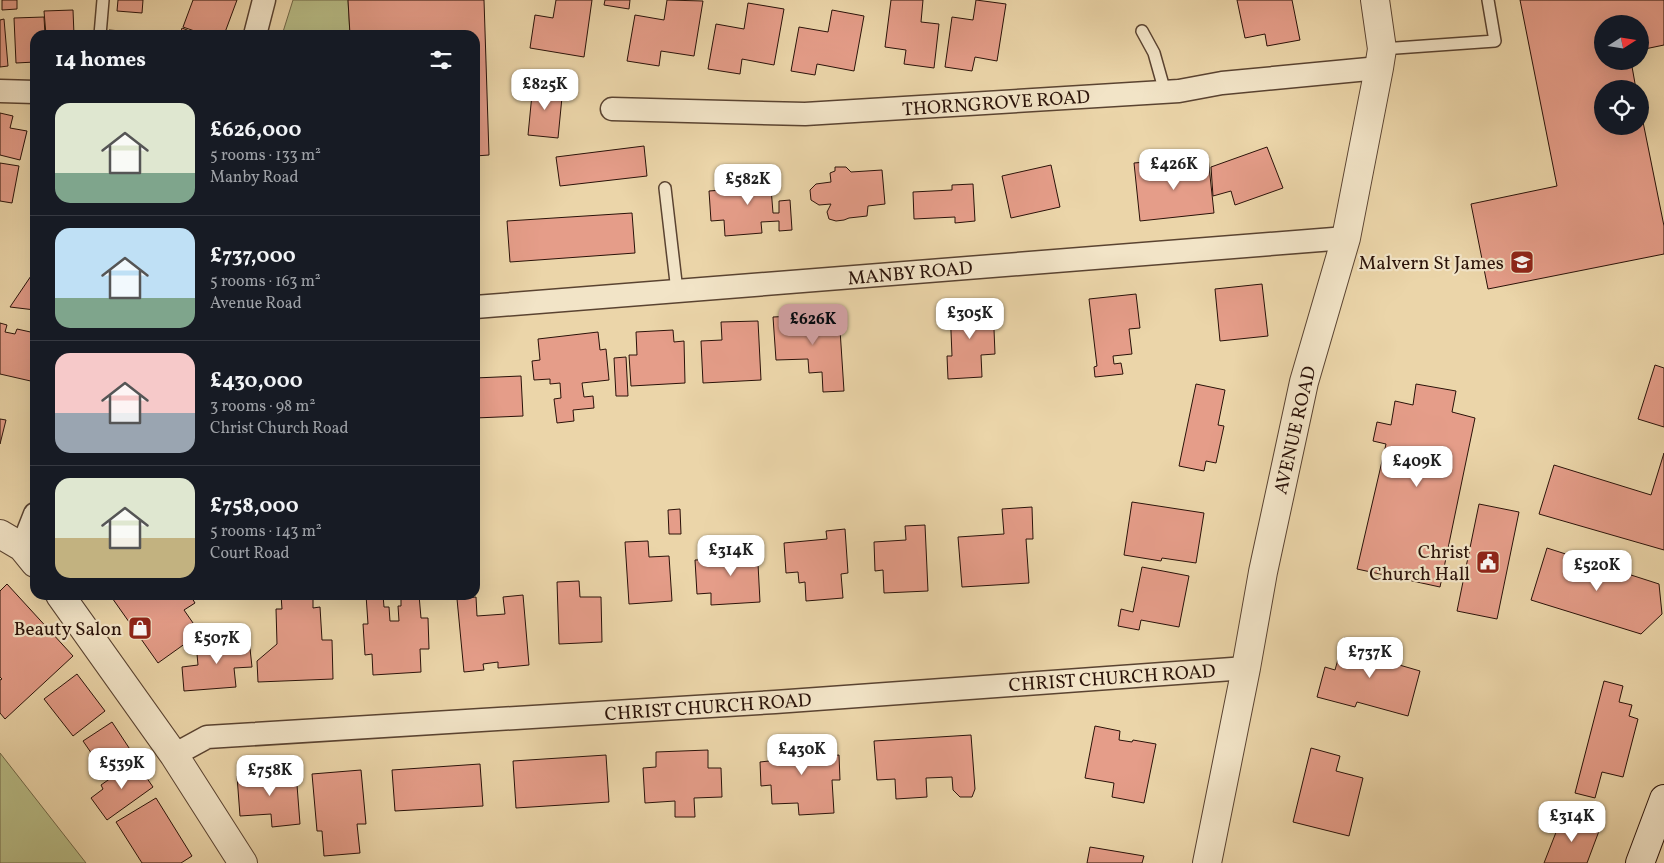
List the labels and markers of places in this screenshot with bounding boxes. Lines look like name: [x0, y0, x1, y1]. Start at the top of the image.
pin: £825K: [510, 68, 580, 111]
pin: £426K: [1139, 148, 1209, 191]
pin: £582K: [713, 164, 783, 206]
school or university icon: Malvern St James: [1509, 249, 1535, 275]
place label: Malvern St James: [1359, 251, 1504, 277]
pin: £305K: [935, 298, 1005, 340]
pin: £626K: [778, 304, 848, 346]
pin: £409K: [1382, 446, 1452, 488]
pin: £314K: [696, 534, 766, 577]
place label: Christ Church Hall: [1369, 540, 1470, 588]
public building icon: Christ Church Hall: [1475, 549, 1501, 575]
pin: £520K: [1562, 550, 1632, 592]
shop icon: Beauty Salon: [127, 615, 153, 641]
place label: Beauty Salon: [14, 617, 122, 643]
pin: £507K: [182, 622, 252, 665]
pin: £737K: [1335, 636, 1405, 679]
pin: £430K: [767, 734, 837, 776]
pin: £539K: [87, 748, 157, 790]
pin: £758K: [235, 754, 305, 797]
pin: £314K: [1537, 800, 1607, 843]

